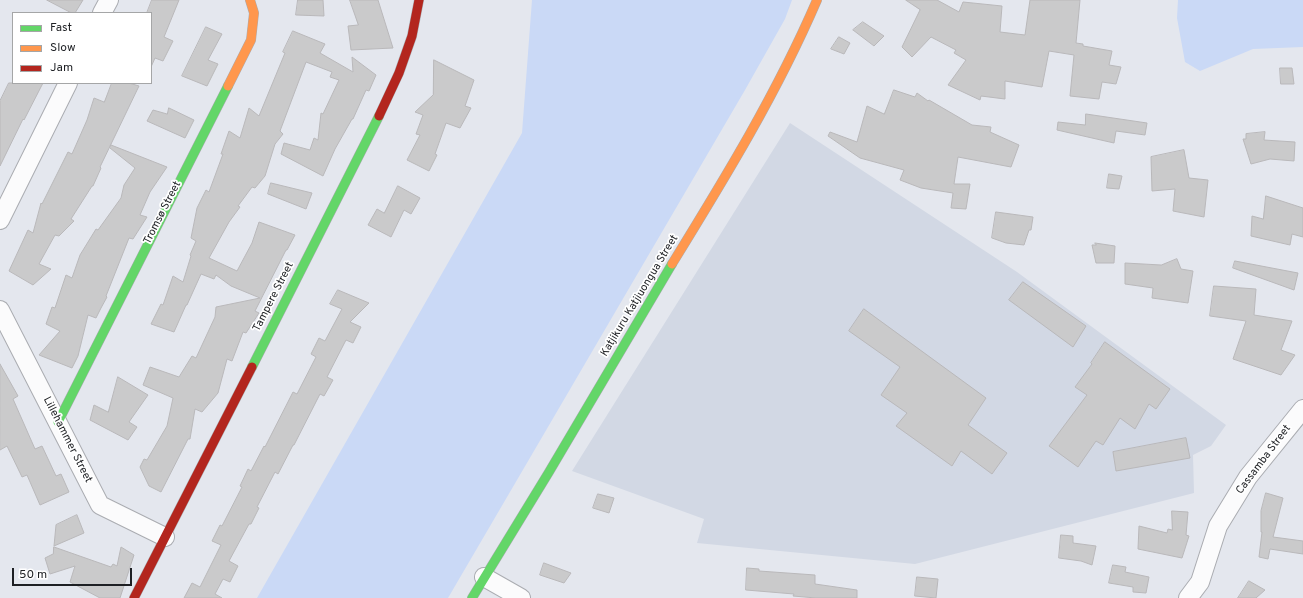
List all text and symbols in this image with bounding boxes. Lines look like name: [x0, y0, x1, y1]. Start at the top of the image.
legend: [12, 12, 152, 84]
text: Fast: [50, 20, 72, 36]
text: Slow: [50, 40, 76, 56]
text: Jam: [50, 60, 73, 76]
street label: Tromsø Street: [141, 179, 185, 247]
street label: Katjikuru Katjiuongua Street: [598, 233, 682, 359]
street label: Tampere Street: [251, 260, 297, 334]
street label: Lillehammer Street: [40, 395, 94, 485]
street label: Cassamba Street: [1234, 423, 1294, 497]
scale bar: [14, 560, 134, 586]
text: 50 m: [19, 567, 47, 583]

